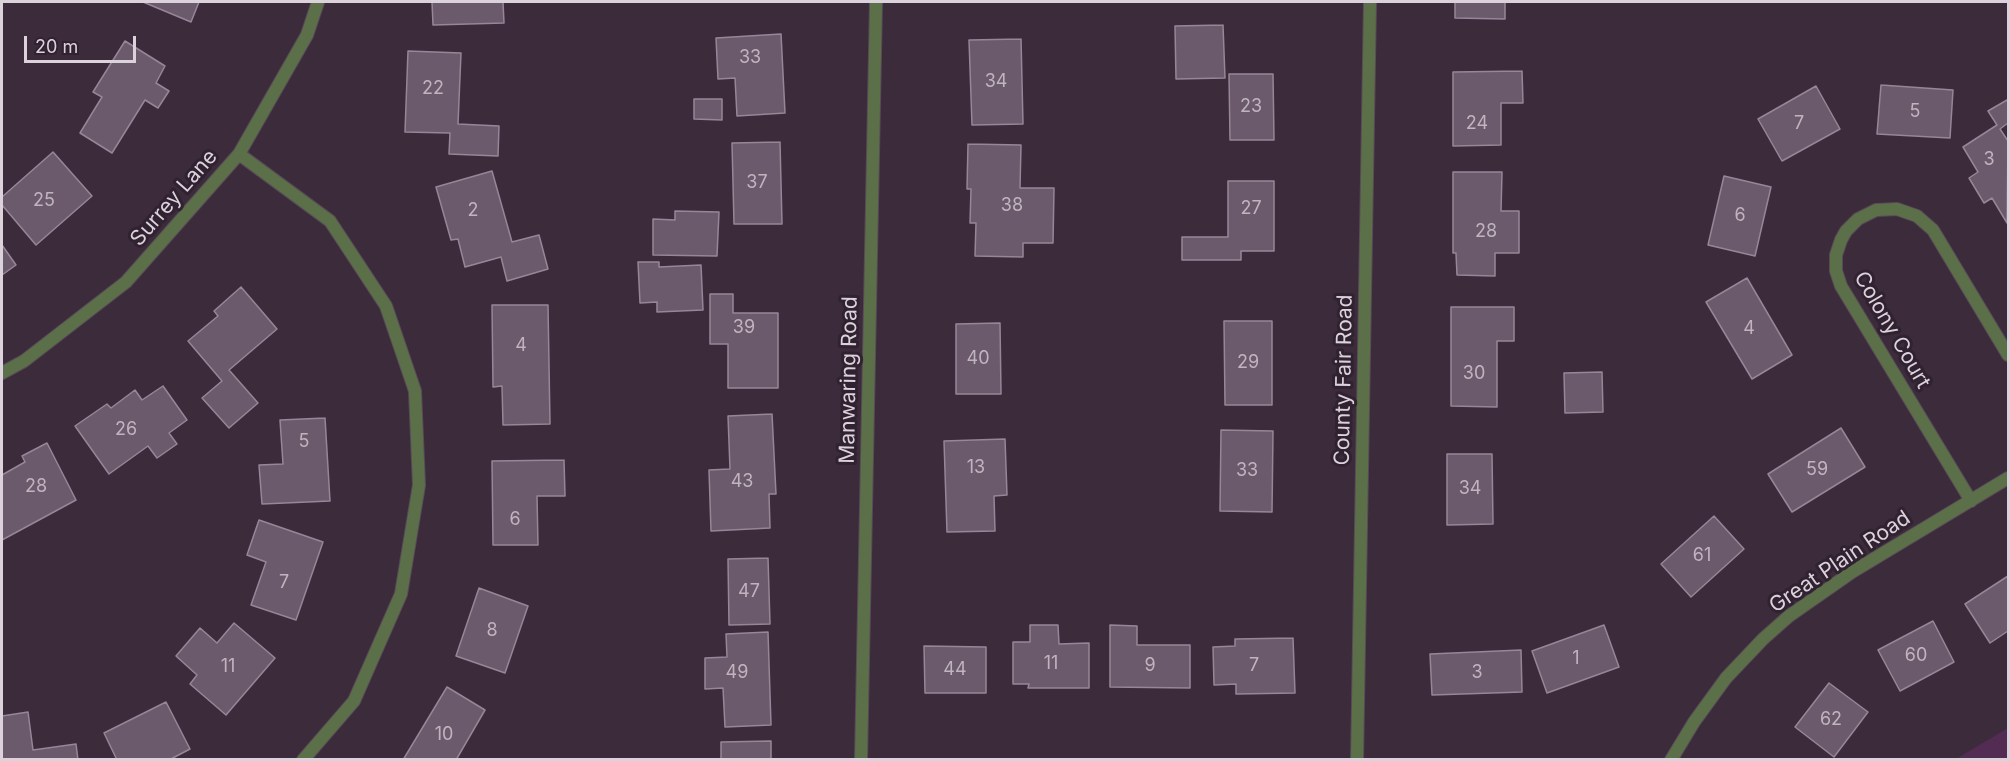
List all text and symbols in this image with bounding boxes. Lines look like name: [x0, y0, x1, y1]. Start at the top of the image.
scale bar: [27, 24, 140, 62]
text: 20 m: [35, 36, 78, 57]
house number: 33: [739, 47, 761, 69]
house number: 34: [985, 71, 1007, 93]
house number: 22: [422, 78, 444, 100]
house number: 23: [1240, 96, 1262, 118]
house number: 5: [1910, 101, 1920, 123]
house number: 24: [1466, 113, 1488, 135]
house number: 7: [1794, 113, 1804, 135]
street label: Surrey Lane: [125, 145, 223, 251]
house number: 3: [1983, 149, 1995, 171]
house number: 37: [746, 172, 768, 194]
house number: 25: [33, 190, 55, 212]
house number: 38: [1001, 195, 1023, 217]
house number: 27: [1240, 198, 1262, 220]
house number: 2: [468, 200, 478, 222]
house number: 6: [1734, 205, 1746, 227]
house number: 28: [1475, 221, 1497, 243]
street label: Colony Court: [1848, 267, 1936, 393]
street label: County Fair Road: [1330, 294, 1358, 466]
street label: Manwaring Road: [835, 296, 863, 464]
house number: 39: [733, 317, 755, 339]
house number: 4: [1743, 318, 1755, 340]
house number: 4: [515, 335, 527, 357]
house number: 40: [967, 348, 989, 370]
house number: 29: [1237, 352, 1259, 374]
house number: 30: [1463, 363, 1485, 385]
house number: 26: [115, 419, 137, 441]
house number: 5: [299, 431, 309, 453]
house number: 13: [967, 457, 985, 479]
house number: 59: [1806, 459, 1828, 481]
house number: 33: [1236, 460, 1258, 482]
house number: 43: [731, 471, 753, 493]
house number: 28: [25, 476, 47, 498]
house number: 34: [1459, 478, 1481, 500]
street label: Great Plain Road: [1765, 506, 1915, 618]
house number: 6: [509, 509, 521, 531]
house number: 61: [1693, 545, 1711, 567]
house number: 7: [279, 572, 289, 594]
house number: 47: [738, 581, 760, 603]
house number: 8: [486, 620, 498, 642]
house number: 60: [1905, 645, 1927, 667]
house number: 1: [1572, 648, 1580, 670]
house number: 11: [1044, 653, 1058, 675]
house number: 9: [1144, 655, 1156, 677]
house number: 7: [1249, 655, 1259, 677]
house number: 11: [221, 656, 235, 678]
house number: 44: [943, 659, 967, 681]
house number: 49: [726, 662, 748, 684]
house number: 3: [1471, 662, 1483, 684]
house number: 62: [1820, 709, 1842, 731]
house number: 10: [435, 724, 453, 746]

